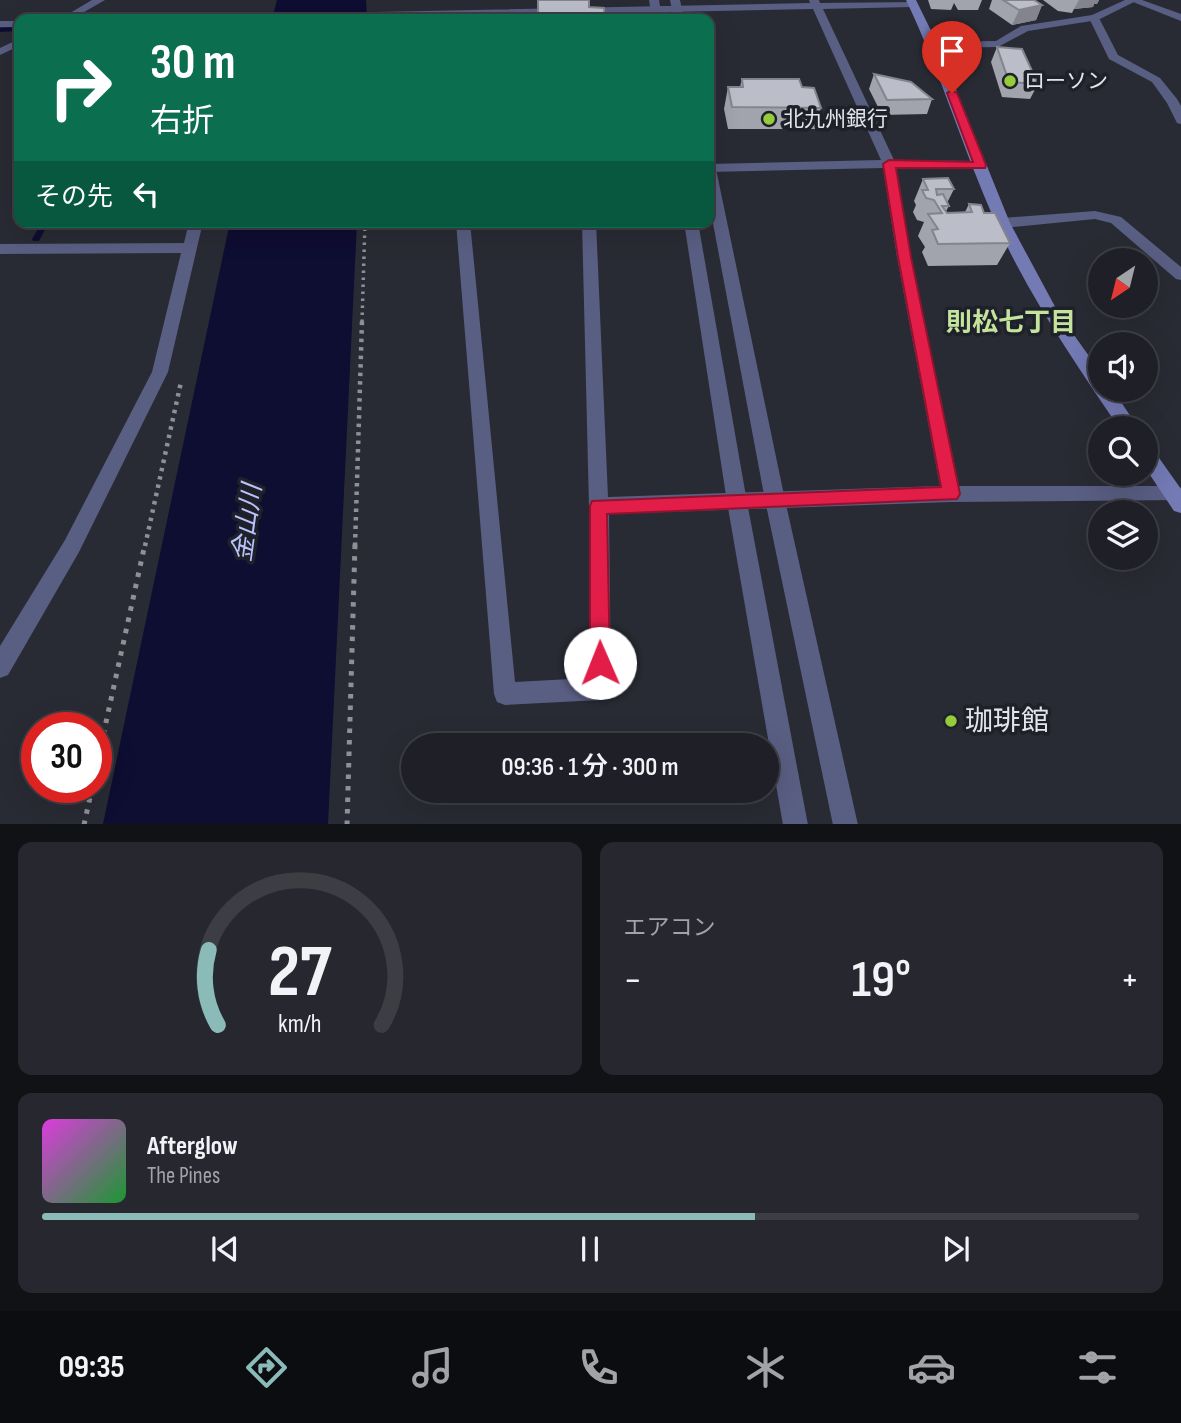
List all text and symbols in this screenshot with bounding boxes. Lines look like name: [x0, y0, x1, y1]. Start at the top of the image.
pin: [922, 21, 982, 93]
icon: arrive: [933, 32, 971, 70]
text: 30 m: [150, 34, 235, 93]
icon: right: [35, 42, 126, 133]
place label: ローソン: [1024, 69, 1108, 94]
marker: ローソン: [1002, 73, 1018, 89]
text: 右折: [150, 102, 214, 141]
place label: 北九州銀行: [783, 107, 888, 132]
marker: 北九州銀行: [761, 111, 777, 127]
icon: left: [127, 175, 165, 213]
text: その先: [35, 182, 113, 213]
north arrow: [1088, 248, 1158, 318]
map controls: [1088, 248, 1158, 570]
district label: 則松七丁目: [946, 308, 1076, 339]
button: sound: [1088, 332, 1158, 402]
button: search: [1088, 416, 1158, 486]
water label: 金山川: [227, 479, 269, 564]
button: layers: [1088, 500, 1158, 570]
position arrow: [563, 626, 637, 700]
place label: 珈琲館: [965, 705, 1049, 738]
speed limit sign: 30: [21, 712, 112, 803]
marker: 珈琲館: [943, 713, 959, 729]
text: 09:36 · 1 分 · 300 m: [502, 752, 678, 783]
text: エアコン: [624, 914, 716, 942]
text: 27: [268, 929, 332, 1017]
text: 19°: [852, 949, 911, 1012]
text: −: [624, 958, 642, 1003]
text: +: [1120, 958, 1139, 1003]
text: km/h: [278, 1008, 321, 1039]
text: Afterglow: [147, 1131, 238, 1162]
text: The Pines: [147, 1162, 220, 1190]
icon: previous: [206, 1230, 244, 1268]
icon: pause: [571, 1230, 609, 1268]
icon: next: [937, 1230, 975, 1268]
icon: directions: [242, 1343, 291, 1392]
icon: music: [408, 1343, 457, 1392]
icon: phone: [574, 1343, 623, 1392]
icon: climate: [741, 1343, 790, 1392]
icon: car: [907, 1343, 956, 1392]
icon: filters: [1073, 1343, 1122, 1392]
text: 09:35: [59, 1348, 125, 1387]

